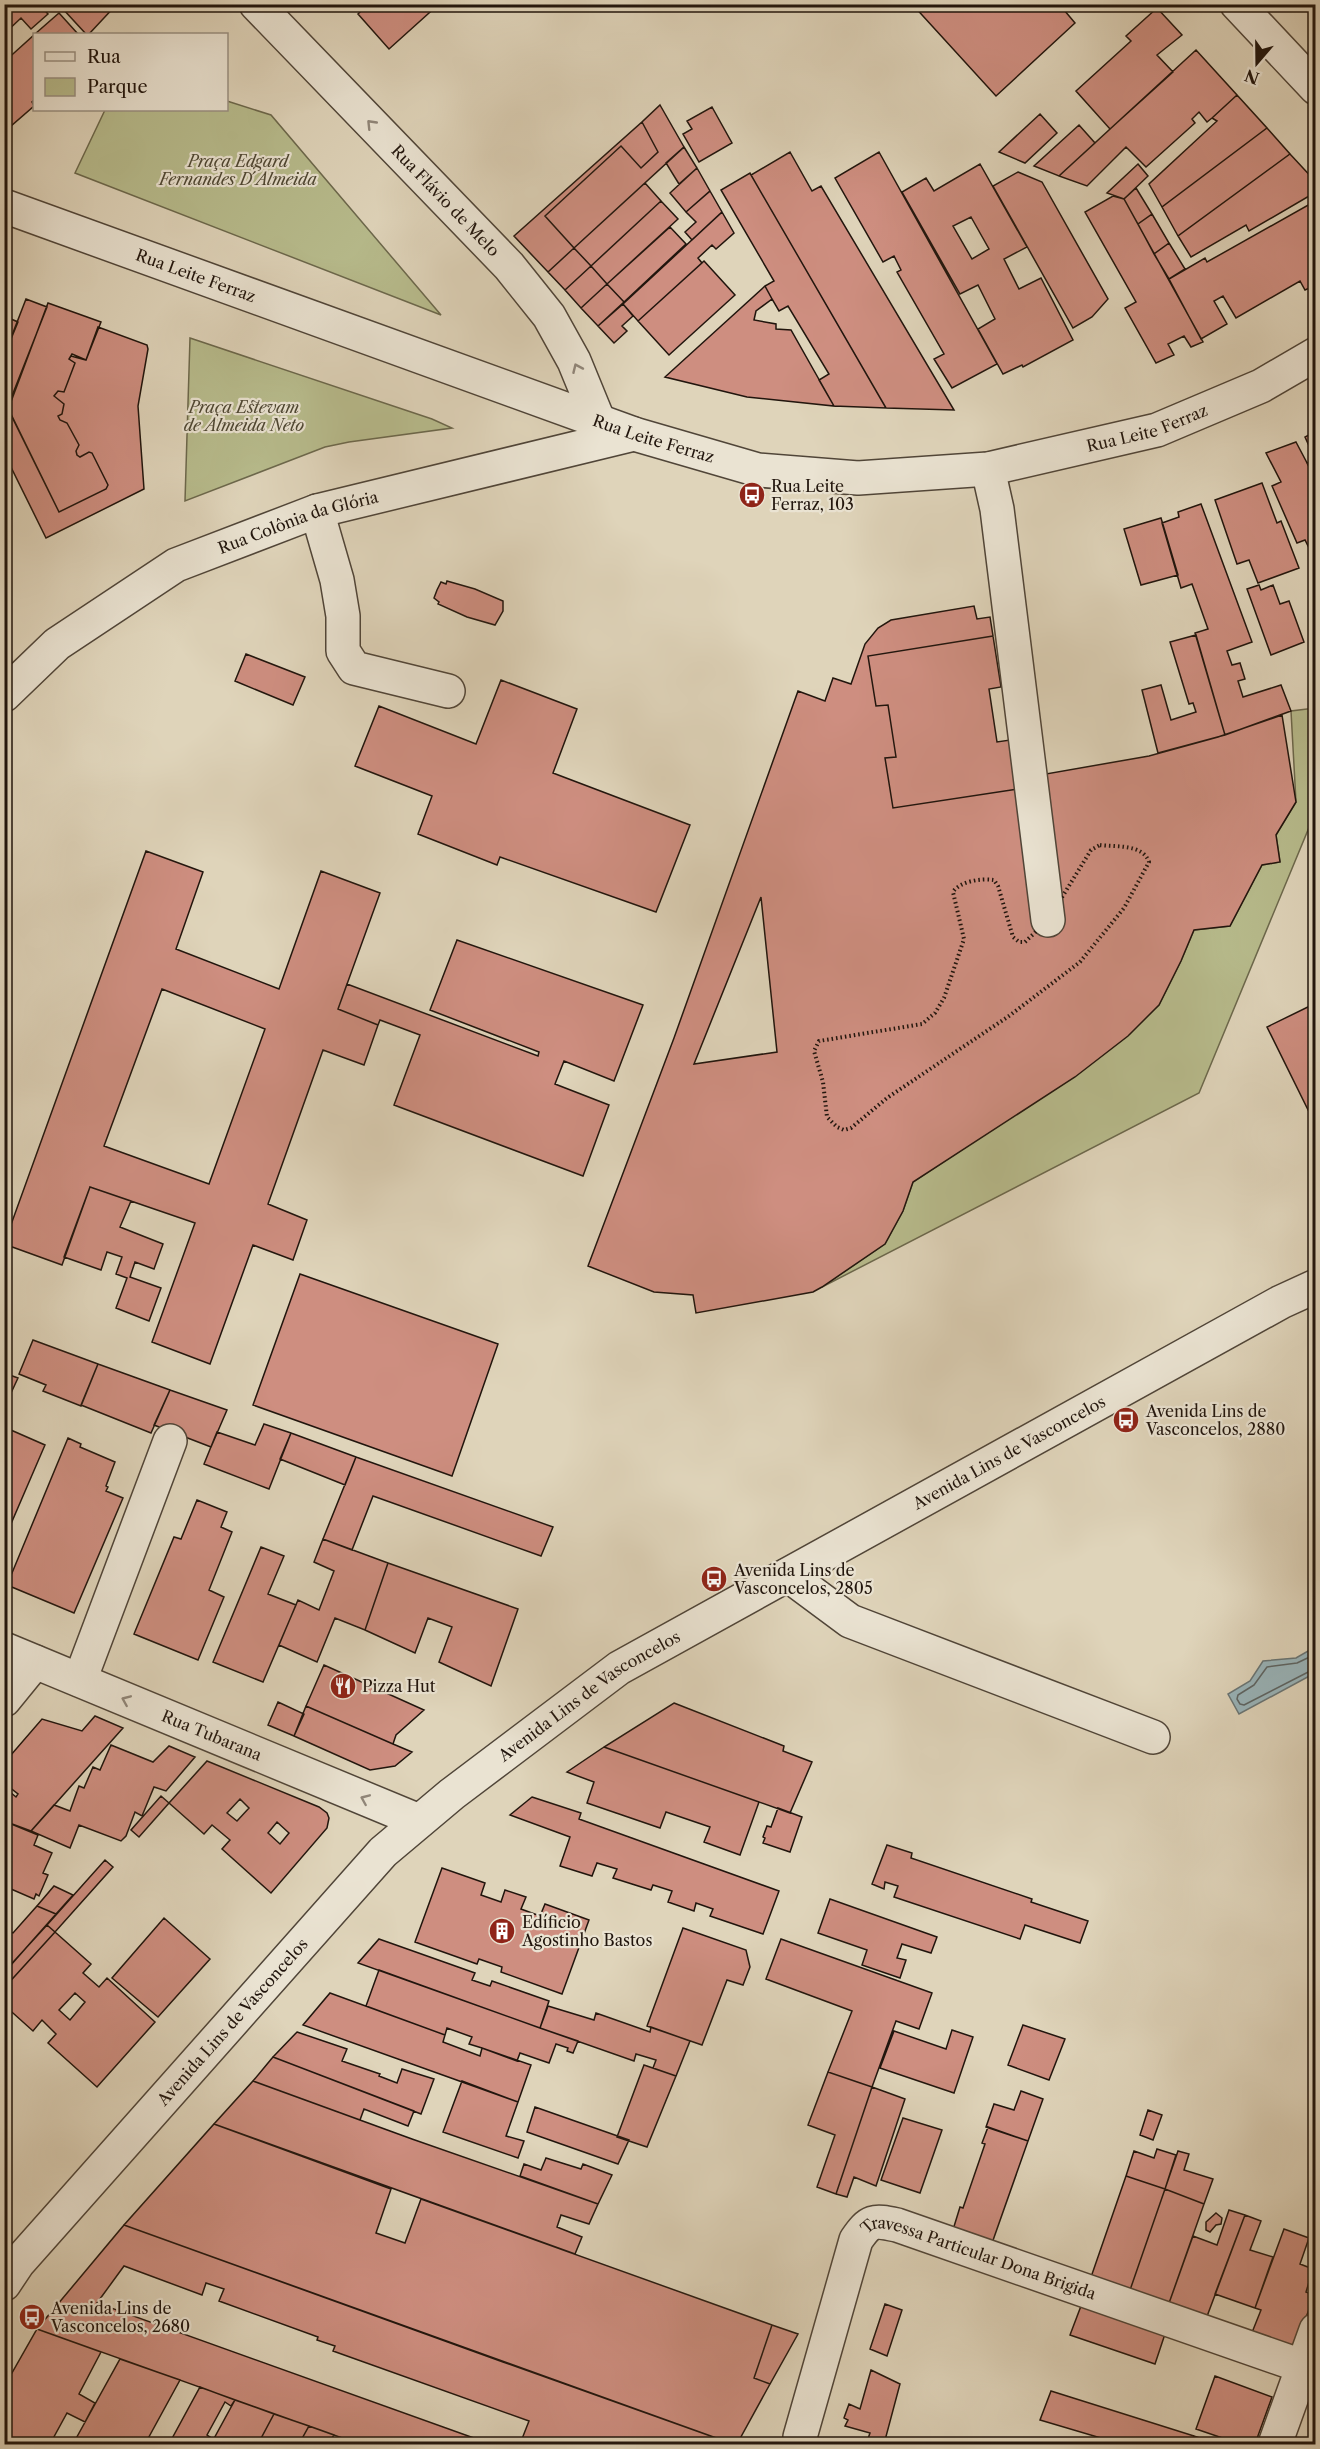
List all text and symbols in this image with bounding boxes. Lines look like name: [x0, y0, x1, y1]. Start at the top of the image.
legend: [33, 33, 228, 111]
north arrow: [1227, 33, 1287, 93]
text: Rua: [87, 46, 121, 68]
text: N: [1242, 65, 1262, 89]
text: Parque: [87, 76, 148, 98]
one-way arrow: [367, 120, 378, 130]
street label: Rua Flávio de Melo: [387, 140, 504, 260]
park label: Praça Edgard Fernandes D´Almeida: [157, 151, 317, 189]
street label: Rua Leite Ferraz: [133, 245, 259, 306]
one-way arrow: [572, 363, 584, 374]
park label: Praça Estevam de Almeida Neto: [184, 397, 304, 435]
street label: Rua Leite Ferraz: [1084, 400, 1211, 456]
street label: Rua Leite Ferraz: [590, 410, 717, 467]
place label: Rua Leite Ferraz, 103: [771, 476, 854, 514]
bus stop icon: Rua Leite Ferraz, 103: [737, 480, 767, 510]
street label: Rua Colônia da Glória: [215, 486, 381, 558]
street label: Avenida Lins de Vasconcelos: [908, 1391, 1109, 1514]
place label: Avenida Lins de Vasconcelos, 2880: [1145, 1401, 1285, 1439]
bus stop icon: Avenida Lins de Vasconcelos, 2880: [1111, 1405, 1141, 1435]
place label: Avenida Lins de Vasconcelos, 2805: [733, 1560, 873, 1598]
bus stop icon: Avenida Lins de Vasconcelos, 2805: [699, 1564, 729, 1594]
street label: Avenida Lins de Vasconcelos: [493, 1626, 684, 1766]
restaurant icon: Pizza Hut: [328, 1671, 358, 1701]
place label: Pizza Hut: [362, 1676, 436, 1696]
one-way arrow: [122, 1695, 133, 1707]
street label: Rua Tubarana: [159, 1705, 265, 1765]
one-way arrow: [360, 1794, 371, 1806]
place label: Edíficio Agostinho Bastos: [521, 1912, 652, 1950]
building icon: Edíficio Agostinho Bastos: [487, 1916, 517, 1946]
street label: Avenida Lins de Vasconcelos: [152, 1934, 312, 2110]
street label: Travessa Particular Dona Brigida: [856, 2212, 1099, 2304]
place label: Avenida Lins de Vasconcelos, 2680: [50, 2298, 190, 2336]
bus stop icon: Avenida Lins de Vasconcelos, 2680: [17, 2302, 47, 2332]

